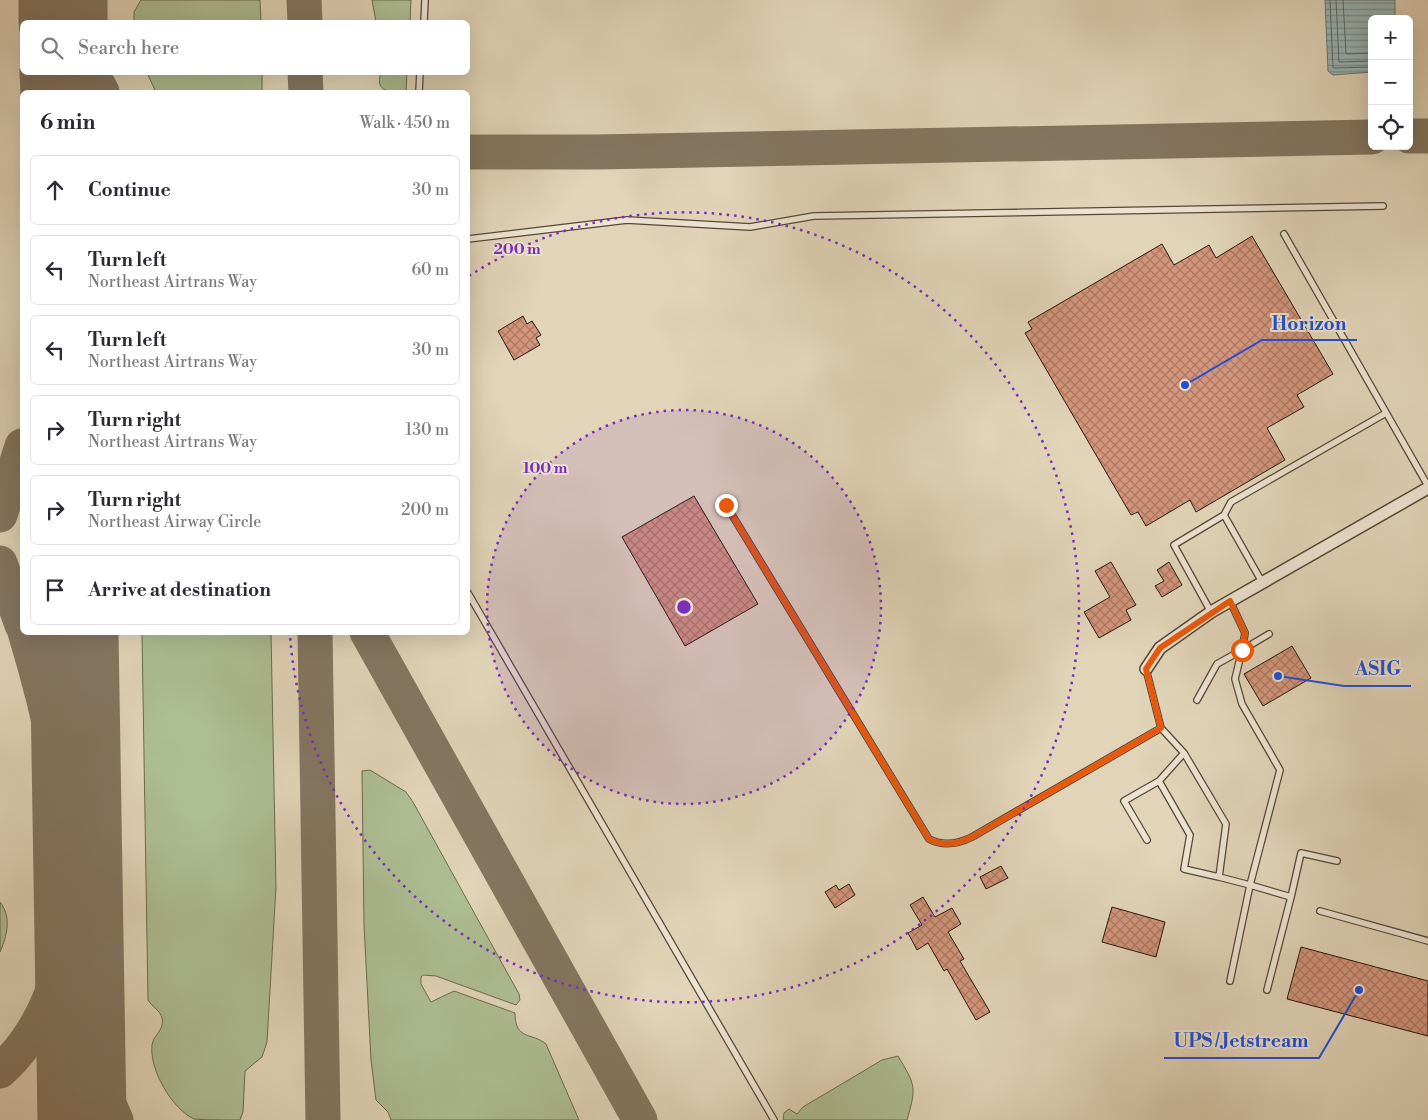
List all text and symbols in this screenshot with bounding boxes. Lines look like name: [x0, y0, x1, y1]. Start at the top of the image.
map controls: [1368, 15, 1413, 150]
button: +: [1368, 15, 1413, 60]
search box: [20, 20, 470, 75]
icon: search: [38, 34, 66, 62]
text: Search here: [78, 36, 179, 60]
button: −: [1368, 60, 1413, 105]
button: locate: [1368, 105, 1413, 150]
text: 6 min: [40, 110, 95, 136]
text: Walk · 450 m: [360, 113, 450, 133]
icon: ahead: [41, 176, 69, 204]
text: Continue: [88, 178, 171, 202]
text: 30 m: [412, 180, 449, 200]
text: 200 m: [493, 240, 541, 259]
text: Turn left: [88, 248, 167, 272]
icon: left: [41, 256, 69, 284]
text: 60 m: [411, 260, 449, 280]
text: Northeast Airtrans Way: [88, 272, 257, 292]
callout: Horizon: [1262, 306, 1357, 340]
text: Horizon: [1272, 312, 1347, 336]
text: Turn left: [88, 328, 167, 352]
icon: left: [41, 336, 69, 364]
text: 30 m: [412, 340, 449, 360]
text: Northeast Airtrans Way: [88, 352, 257, 372]
text: Turn right: [88, 408, 181, 432]
icon: right: [41, 416, 69, 444]
text: 130 m: [405, 420, 449, 440]
text: Northeast Airtrans Way: [88, 432, 257, 452]
text: 100 m: [523, 459, 568, 478]
text: Turn right: [88, 488, 181, 512]
route end: [715, 494, 738, 517]
icon: right: [41, 496, 69, 524]
text: 200 m: [401, 500, 449, 520]
text: Northeast Airway Circle: [88, 512, 261, 532]
icon: arrive: [41, 576, 69, 604]
text: Arrive at destination: [88, 578, 271, 602]
centre of rings: [675, 598, 693, 616]
route start: [1231, 639, 1254, 662]
callout: ASIG: [1344, 652, 1411, 686]
text: ASIG: [1354, 657, 1401, 681]
callout: UPS / Jetstream: [1164, 1024, 1319, 1058]
text: UPS / Jetstream: [1173, 1029, 1309, 1053]

